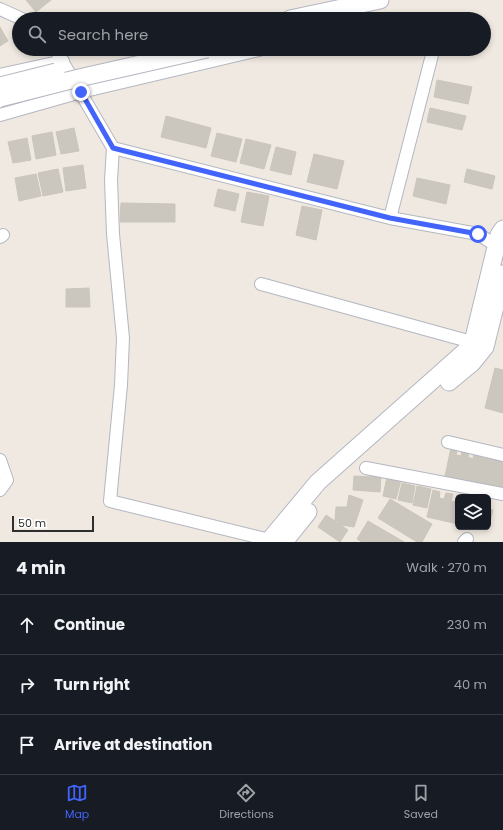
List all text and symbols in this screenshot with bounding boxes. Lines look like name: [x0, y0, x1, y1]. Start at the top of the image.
search box: [12, 12, 491, 56]
icon: search: [26, 23, 48, 45]
text: Search here: [58, 24, 148, 45]
route end: [72, 83, 90, 101]
route start: [469, 225, 487, 243]
map controls: [455, 494, 491, 530]
button: layers: [455, 494, 491, 530]
scale bar: [12, 514, 94, 533]
text: 50 m: [18, 515, 46, 531]
text: 4 min: [16, 556, 66, 580]
text: Walk · 270 m: [406, 558, 487, 577]
icon: ahead: [16, 614, 38, 636]
text: Continue: [54, 614, 125, 635]
text: 230 m: [447, 615, 487, 634]
icon: right: [16, 674, 38, 696]
text: Turn right: [54, 674, 130, 695]
text: 40 m: [454, 675, 487, 694]
icon: arrive: [16, 734, 38, 756]
text: Arrive at destination: [54, 734, 212, 755]
tab: Map: [65, 782, 89, 823]
tab: Directions: [219, 782, 274, 823]
tab: Saved: [404, 782, 438, 823]

